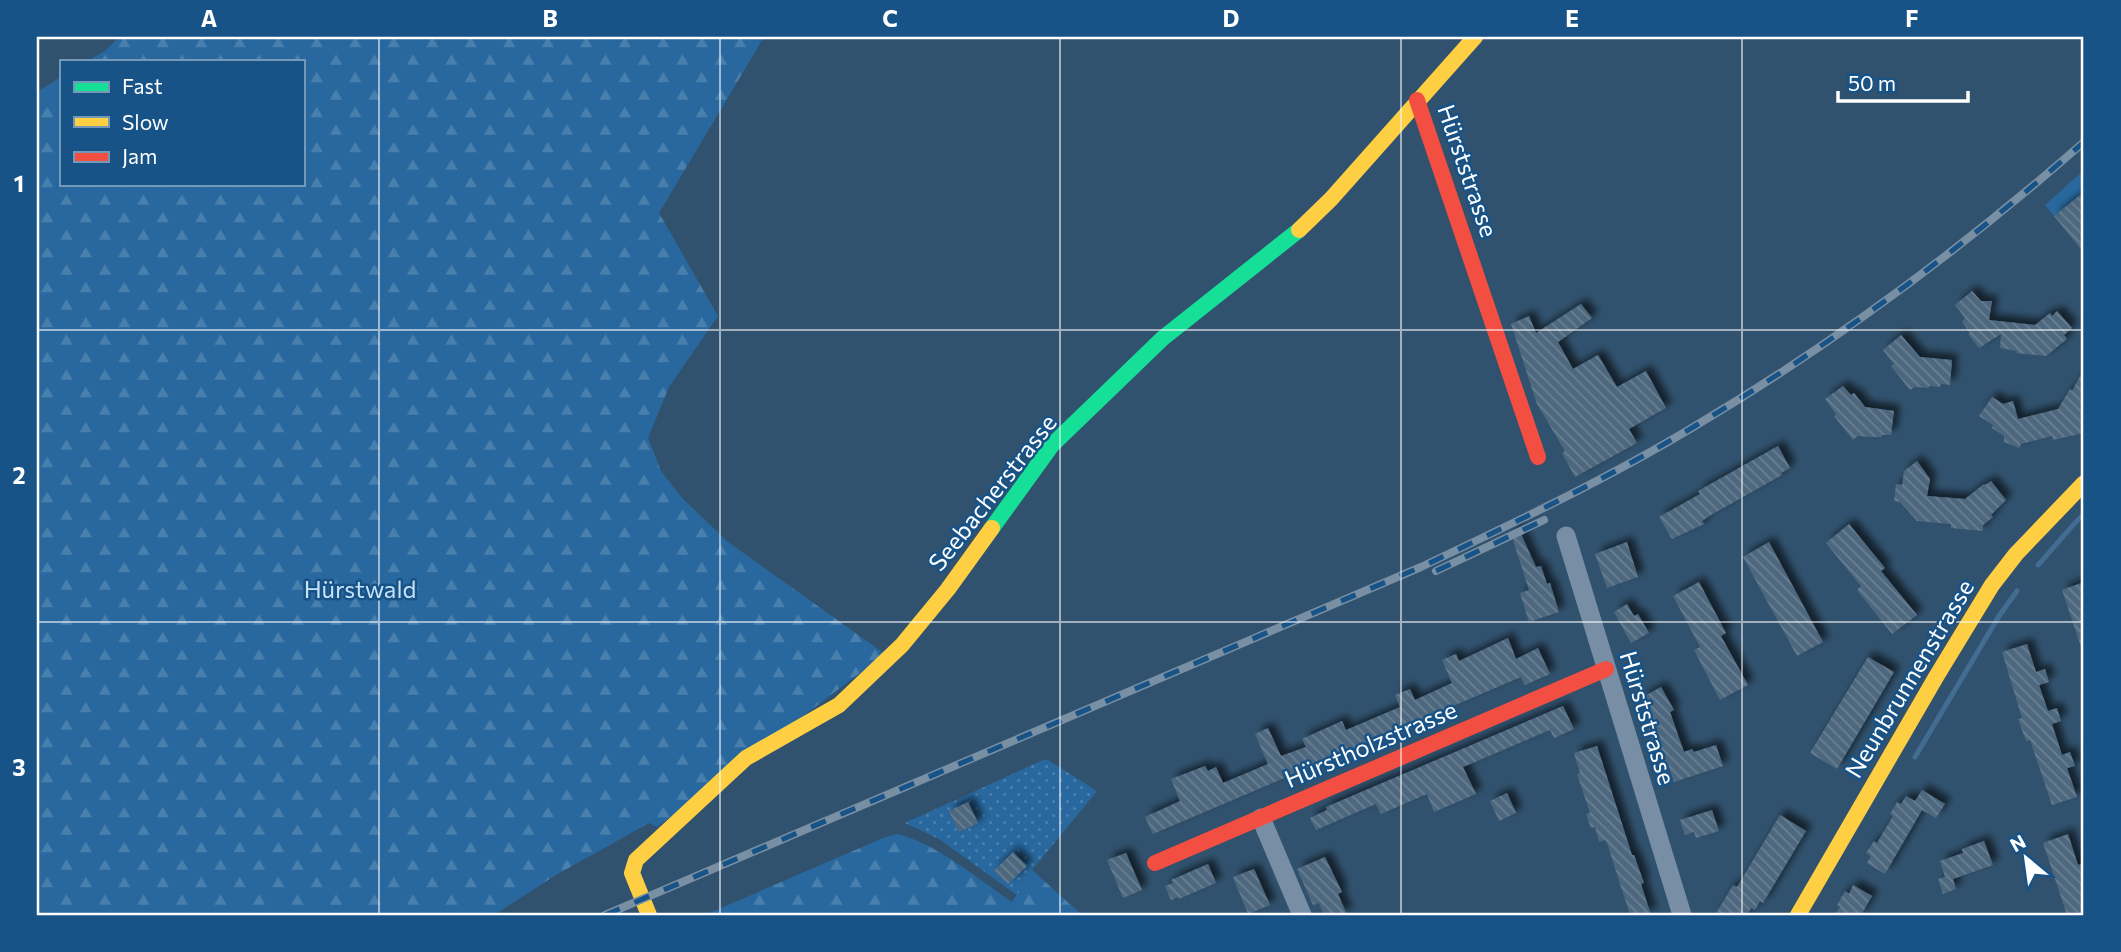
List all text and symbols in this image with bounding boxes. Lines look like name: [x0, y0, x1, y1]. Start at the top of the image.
text: A: [201, 4, 218, 32]
text: B: [542, 4, 558, 32]
text: C: [882, 4, 898, 32]
text: D: [1223, 4, 1240, 32]
text: E: [1565, 4, 1579, 32]
text: F: [1905, 4, 1919, 32]
legend: [60, 60, 304, 186]
scale bar: [1838, 60, 1967, 104]
text: 50 m: [1848, 70, 1896, 95]
text: Fast: [122, 73, 163, 98]
street label: Hürststrasse: [1432, 100, 1505, 241]
text: Slow: [122, 109, 169, 134]
text: Jam: [122, 143, 157, 168]
text: 1: [14, 169, 24, 197]
street label: Seebacherstrasse: [922, 408, 1062, 576]
text: 2: [12, 461, 26, 489]
park label: Hürstwald: [304, 574, 416, 603]
street label: Neunbrunnenstrasse: [1838, 574, 1979, 783]
street label: Hürststrasse: [1614, 647, 1683, 788]
street label: Hürstholzstrasse: [1280, 694, 1461, 793]
text: 3: [12, 753, 26, 781]
north arrow: [1992, 822, 2062, 892]
text: N: [2006, 829, 2029, 856]

